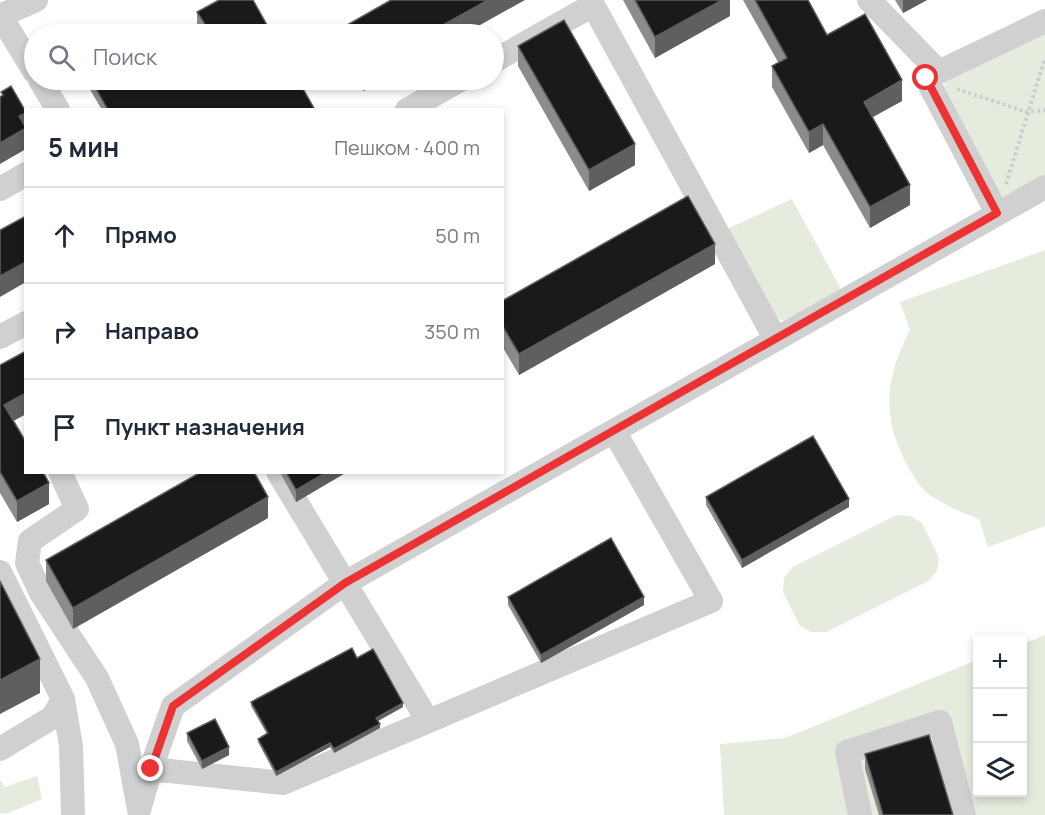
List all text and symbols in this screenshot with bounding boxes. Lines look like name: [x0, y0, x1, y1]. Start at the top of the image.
search box: [24, 24, 504, 90]
icon: search: [45, 41, 78, 74]
text: Поиск: [93, 42, 157, 72]
route start: [912, 64, 938, 90]
text: 5 мин: [48, 129, 119, 165]
text: Пешком · 400 m: [334, 134, 480, 161]
icon: ahead: [48, 219, 81, 252]
text: Прямо: [105, 220, 177, 250]
text: 50 m: [435, 222, 480, 249]
icon: right: [48, 315, 81, 348]
text: Направо: [105, 316, 199, 346]
text: 350 m: [424, 318, 480, 345]
icon: arrive: [48, 411, 81, 444]
text: Пункт назначения: [105, 412, 305, 442]
map controls: [973, 635, 1027, 797]
button: +: [973, 635, 1027, 689]
button: −: [973, 689, 1027, 743]
button: layers: [973, 743, 1027, 797]
route end: [137, 755, 163, 781]

